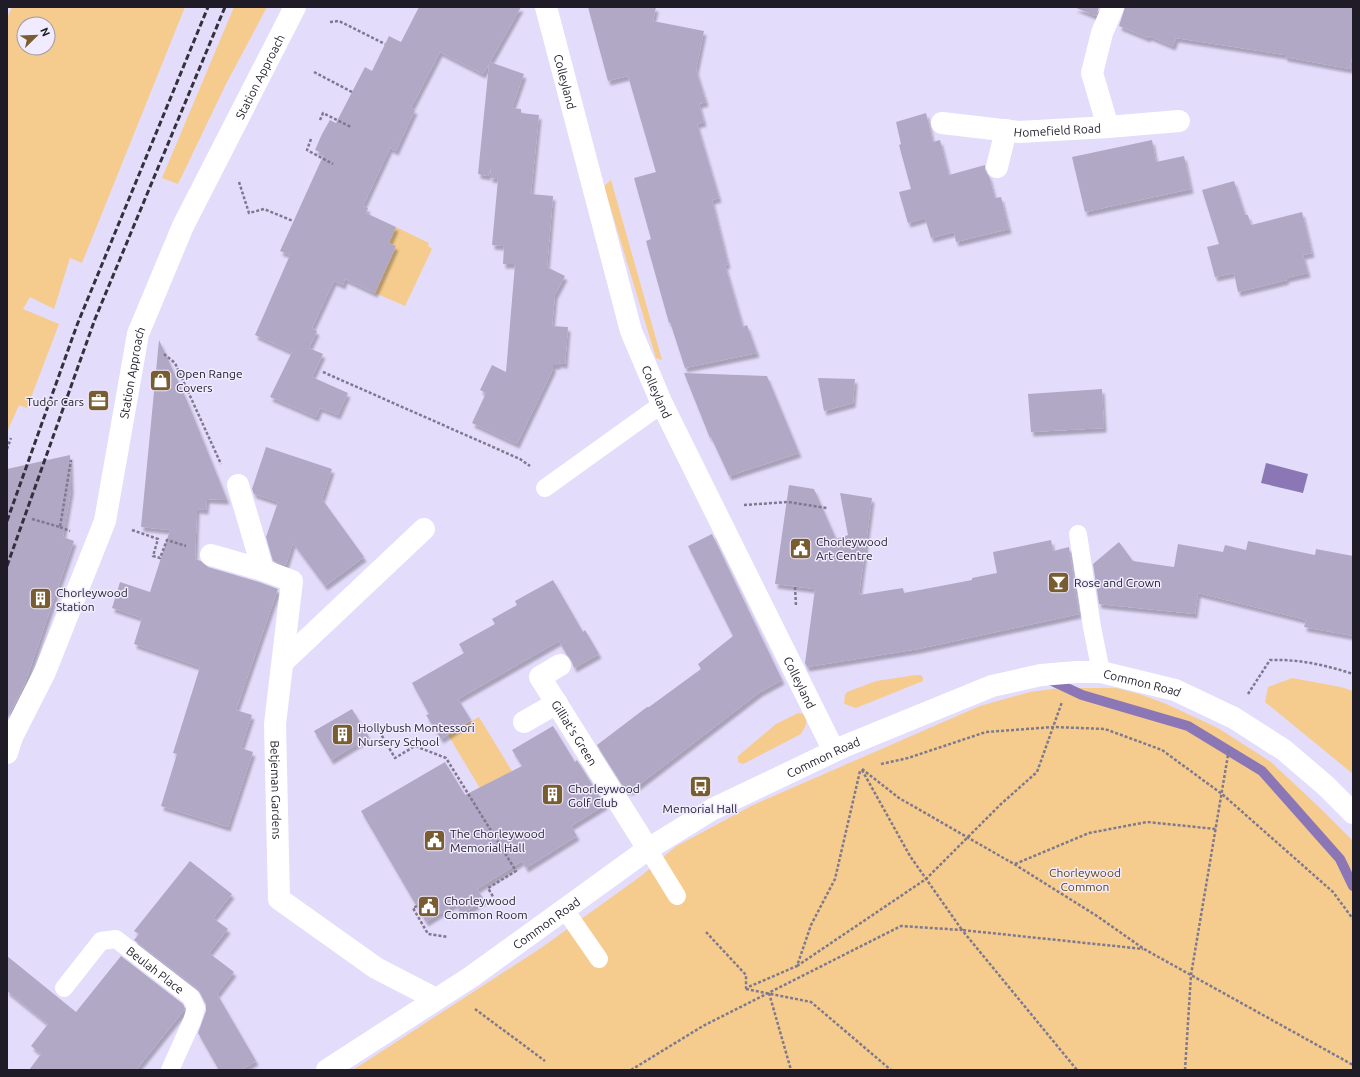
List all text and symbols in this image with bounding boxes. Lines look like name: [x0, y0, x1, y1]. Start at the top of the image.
north arrow: [16, 16, 56, 56]
text: N: [38, 26, 52, 38]
street label: Station Approach: [232, 32, 287, 121]
street label: Colleyland: [552, 53, 579, 110]
street label: Homefield Road: [1013, 121, 1101, 139]
street label: Station Approach: [117, 324, 147, 420]
street label: Colleyland: [640, 363, 674, 420]
shop icon: Open Range Covers: [147, 367, 173, 393]
place label: Open Range Covers: [176, 367, 243, 394]
office icon: Tudor Cars: [86, 388, 112, 414]
place label: Tudor Cars: [26, 395, 84, 408]
public building icon: Chorleywood Art Centre: [787, 535, 813, 561]
place label: Chorleywood Art Centre: [816, 535, 888, 562]
bar icon: Rose and Crown: [1045, 569, 1071, 595]
place label: Rose and Crown: [1074, 576, 1161, 589]
building icon: Chorleywood Station: [27, 586, 53, 612]
place label: Chorleywood Station: [56, 586, 128, 613]
street label: Colleyland: [782, 654, 818, 711]
street label: Common Road: [1102, 666, 1183, 698]
street label: Gilliat's Green: [550, 698, 600, 768]
building icon: Hollybush Montessori Nursery School: [329, 721, 355, 747]
place label: Hollybush Montessori Nursery School: [358, 721, 475, 748]
street label: Common Road: [784, 734, 862, 780]
street label: Betjeman Gardens: [269, 740, 284, 840]
bus stop icon: Memorial Hall: [687, 774, 713, 800]
building icon: Chorleywood Golf Club: [540, 782, 566, 808]
place label: Chorleywood Golf Club: [568, 782, 640, 809]
place label: Memorial Hall: [663, 802, 737, 815]
public building icon: The Chorleywood Memorial Hall: [422, 827, 448, 853]
place label: The Chorleywood Memorial Hall: [450, 827, 545, 854]
park label: Chorleywood Common: [1049, 866, 1121, 893]
public building icon: Chorleywood Common Room: [415, 894, 441, 920]
place label: Chorleywood Common Room: [444, 894, 528, 921]
street label: Common Road: [510, 894, 582, 951]
street label: Beulah Place: [124, 943, 187, 996]

